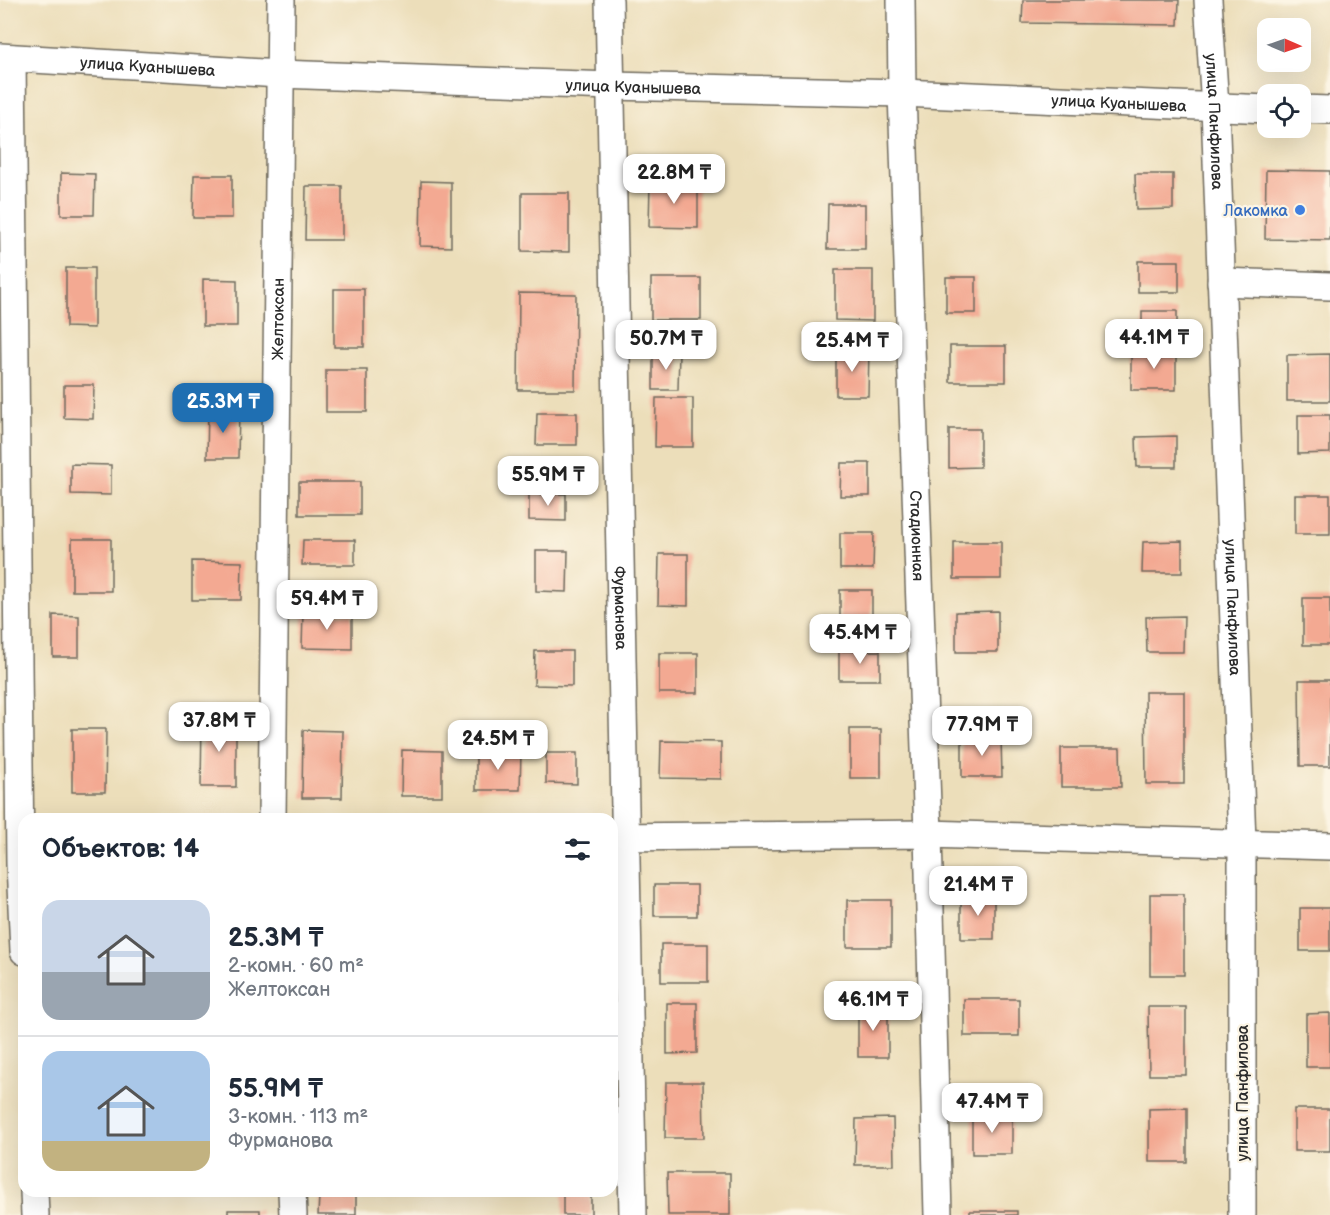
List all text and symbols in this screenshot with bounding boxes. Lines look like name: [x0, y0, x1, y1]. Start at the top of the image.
north arrow: [1257, 18, 1311, 72]
map controls: [1257, 18, 1311, 138]
street label: улица Панфилова: [1201, 53, 1226, 191]
street label: улица Куанышева: [79, 54, 216, 81]
street label: улица Куанышева: [565, 76, 702, 99]
button: locate: [1257, 84, 1311, 138]
street label: улица Куанышева: [1051, 92, 1188, 116]
pin: 22.8M ₸: [619, 154, 729, 205]
text: 22.8M ₸: [637, 161, 711, 185]
place label: Лакомка: [1223, 202, 1289, 221]
marker: Лакомка: [1293, 203, 1307, 217]
street label: Желтоксан: [269, 278, 289, 360]
pin: 44.1M ₸: [1099, 319, 1209, 370]
pin: 50.7M ₸: [611, 320, 721, 371]
pin: 25.4M ₸: [797, 322, 907, 373]
text: 44.1M ₸: [1119, 326, 1189, 350]
text: 50.7M ₸: [630, 327, 703, 351]
text: 25.4M ₸: [815, 329, 889, 353]
pin: 25.3M ₸: [168, 383, 278, 434]
text: 25.3M ₸: [186, 390, 260, 414]
pin: 55.9M ₸: [493, 456, 603, 507]
text: 55.9M ₸: [512, 463, 584, 487]
street label: Стадионная: [905, 490, 927, 582]
street label: улица Панфилова: [1220, 539, 1244, 677]
street label: Фурманова: [609, 566, 630, 651]
pin: 59.4M ₸: [272, 580, 382, 631]
text: 59.4M ₸: [291, 587, 364, 611]
pin: 45.4M ₸: [805, 614, 915, 665]
text: 45.4M ₸: [823, 621, 897, 645]
pin: 37.8M ₸: [164, 702, 274, 753]
pin: 77.9M ₸: [927, 706, 1037, 757]
text: 37.8M ₸: [183, 709, 255, 733]
text: 77.9M ₸: [946, 713, 1018, 737]
pin: 24.5M ₸: [443, 720, 553, 771]
text: 24.5M ₸: [462, 727, 534, 751]
icon: filters: [561, 833, 594, 866]
text: Объектов: 14: [42, 834, 199, 865]
pin: 21.4M ₸: [923, 866, 1033, 917]
text: 21.4M ₸: [943, 873, 1013, 897]
text: 25.3M ₸: [228, 923, 323, 954]
icon: home: [90, 924, 162, 996]
text: 2-комн. · 60 m²: [228, 954, 364, 978]
text: Желтоксан: [228, 978, 331, 1002]
pin: 46.1M ₸: [818, 981, 928, 1032]
text: 46.1M ₸: [838, 988, 908, 1012]
street label: улица Панфилова: [1234, 1024, 1253, 1161]
text: 55.9M ₸: [228, 1074, 323, 1105]
icon: home: [90, 1075, 162, 1147]
pin: 47.4M ₸: [937, 1083, 1047, 1134]
text: 47.4M ₸: [956, 1090, 1028, 1114]
text: 3-комн. · 113 m²: [228, 1105, 368, 1129]
text: Фурманова: [228, 1129, 333, 1153]

